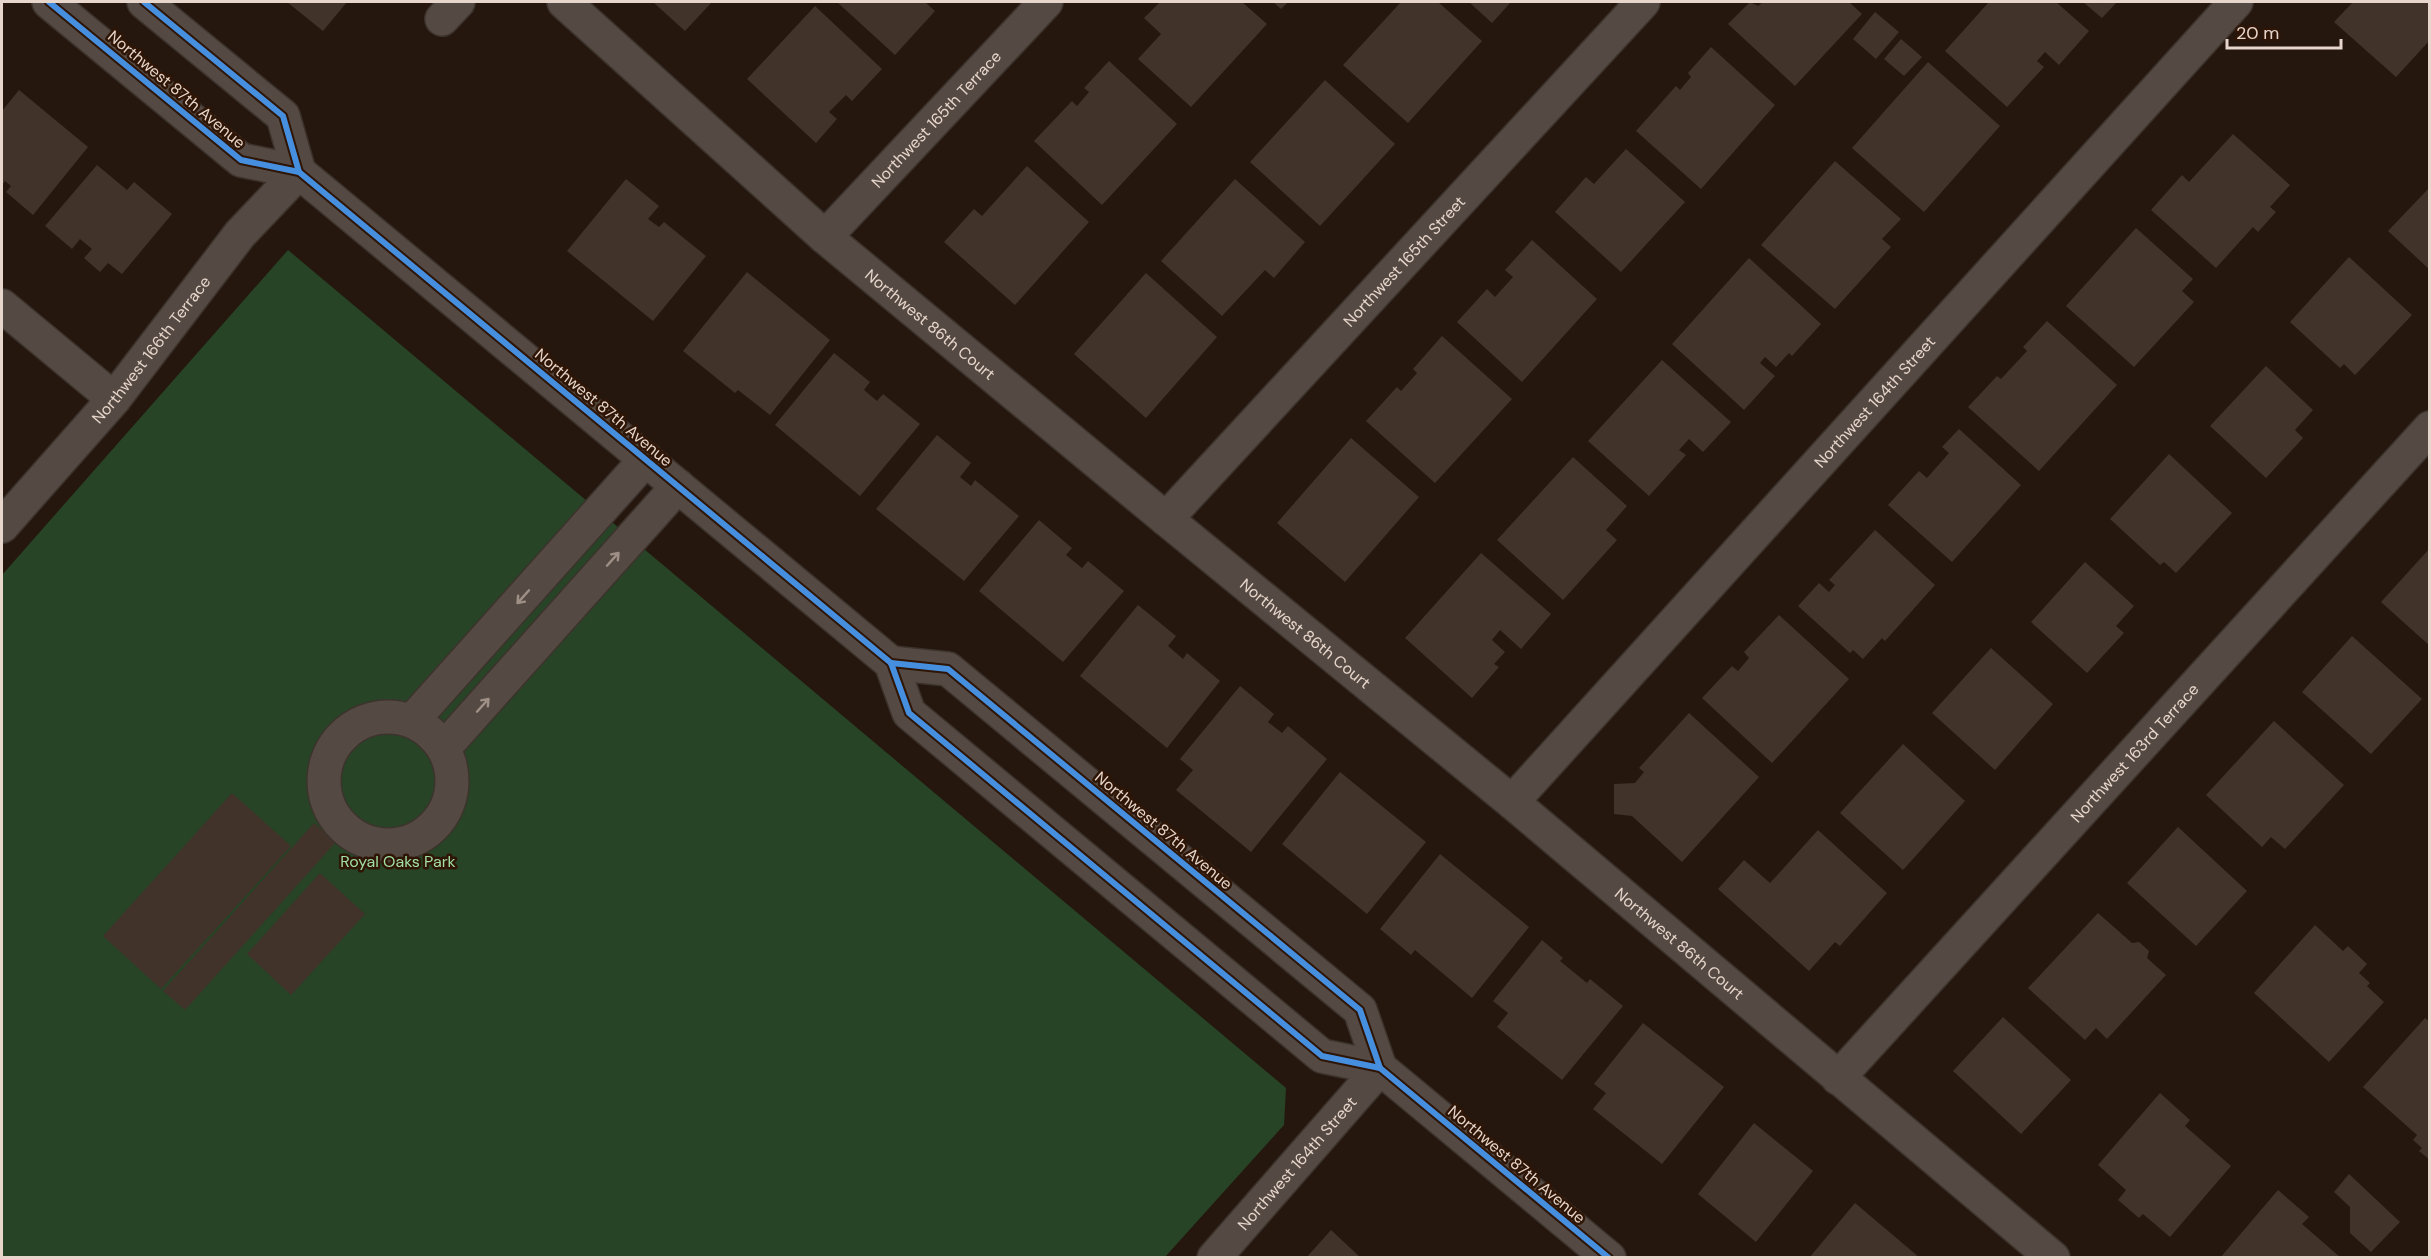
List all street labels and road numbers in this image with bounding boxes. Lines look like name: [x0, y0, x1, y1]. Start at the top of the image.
street label: Northwest 87th Avenue: [104, 26, 250, 153]
street label: Northwest 165th Terrace: [867, 46, 1006, 192]
street label: Northwest 165th Street: [1339, 191, 1470, 331]
street label: Northwest 86th Court: [861, 264, 1000, 385]
street label: Northwest 166th Terrace: [87, 272, 215, 428]
street label: Northwest 164th Street: [1810, 331, 1940, 472]
street label: Northwest 87th Avenue: [531, 344, 677, 471]
street label: Northwest 86th Court: [1235, 574, 1375, 693]
street label: Northwest 163rd Terrace: [2066, 679, 2203, 827]
street label: Northwest 87th Avenue: [1091, 767, 1237, 894]
street label: Northwest 86th Court: [1610, 883, 1748, 1004]
street label: Northwest 164th Street: [1233, 1092, 1361, 1235]
street label: Northwest 87th Avenue: [1444, 1101, 1590, 1228]

